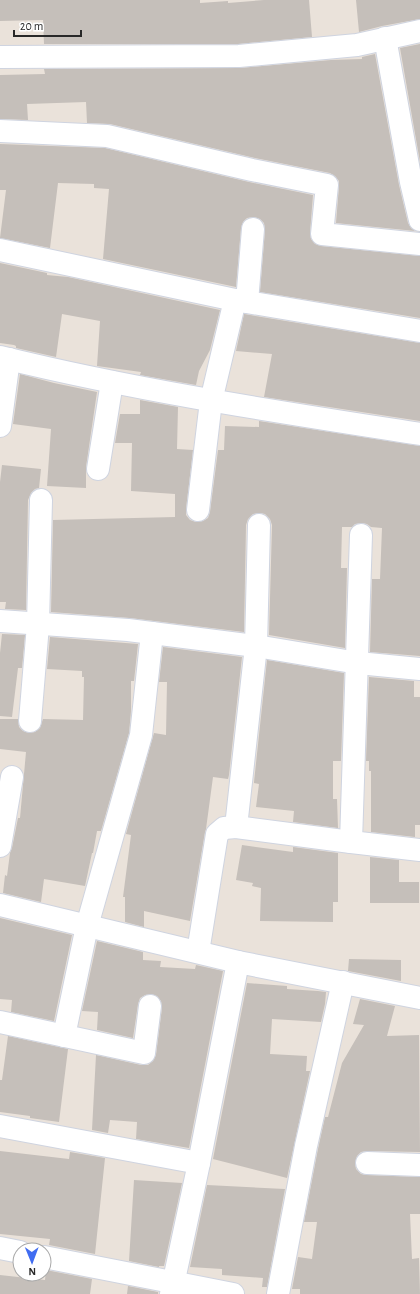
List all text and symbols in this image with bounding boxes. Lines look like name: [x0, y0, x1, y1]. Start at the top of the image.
scale bar: [14, 12, 81, 38]
text: 20 m: [20, 20, 43, 32]
north arrow: [12, 1242, 52, 1282]
text: N: [28, 1266, 36, 1277]

